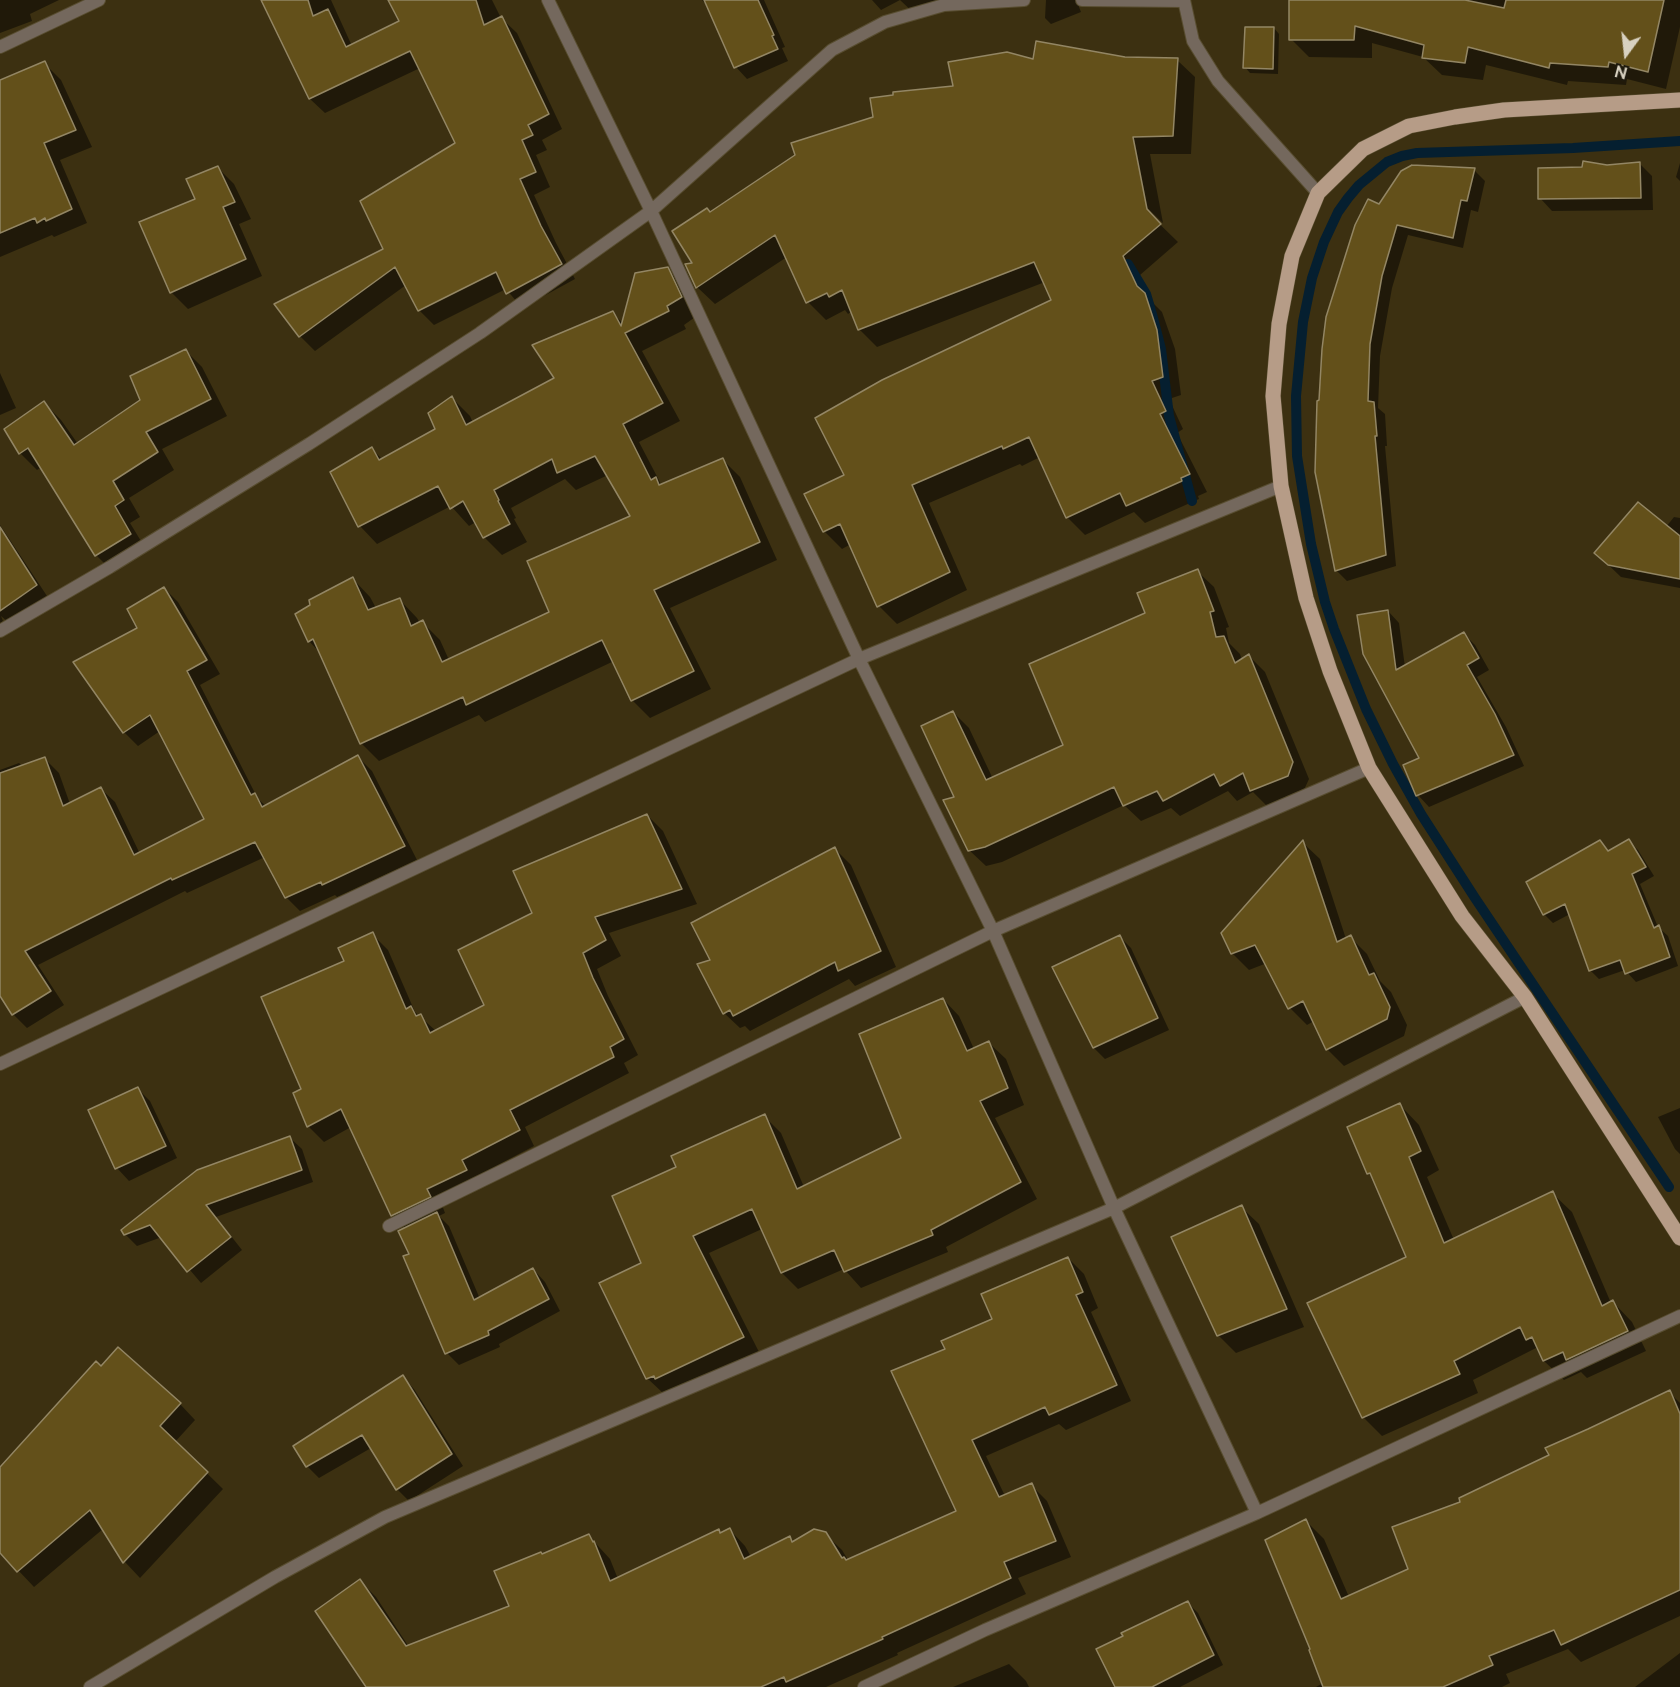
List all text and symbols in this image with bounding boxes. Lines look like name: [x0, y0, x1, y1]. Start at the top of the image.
north arrow: [1596, 24, 1656, 84]
text: N: [1613, 61, 1630, 83]

